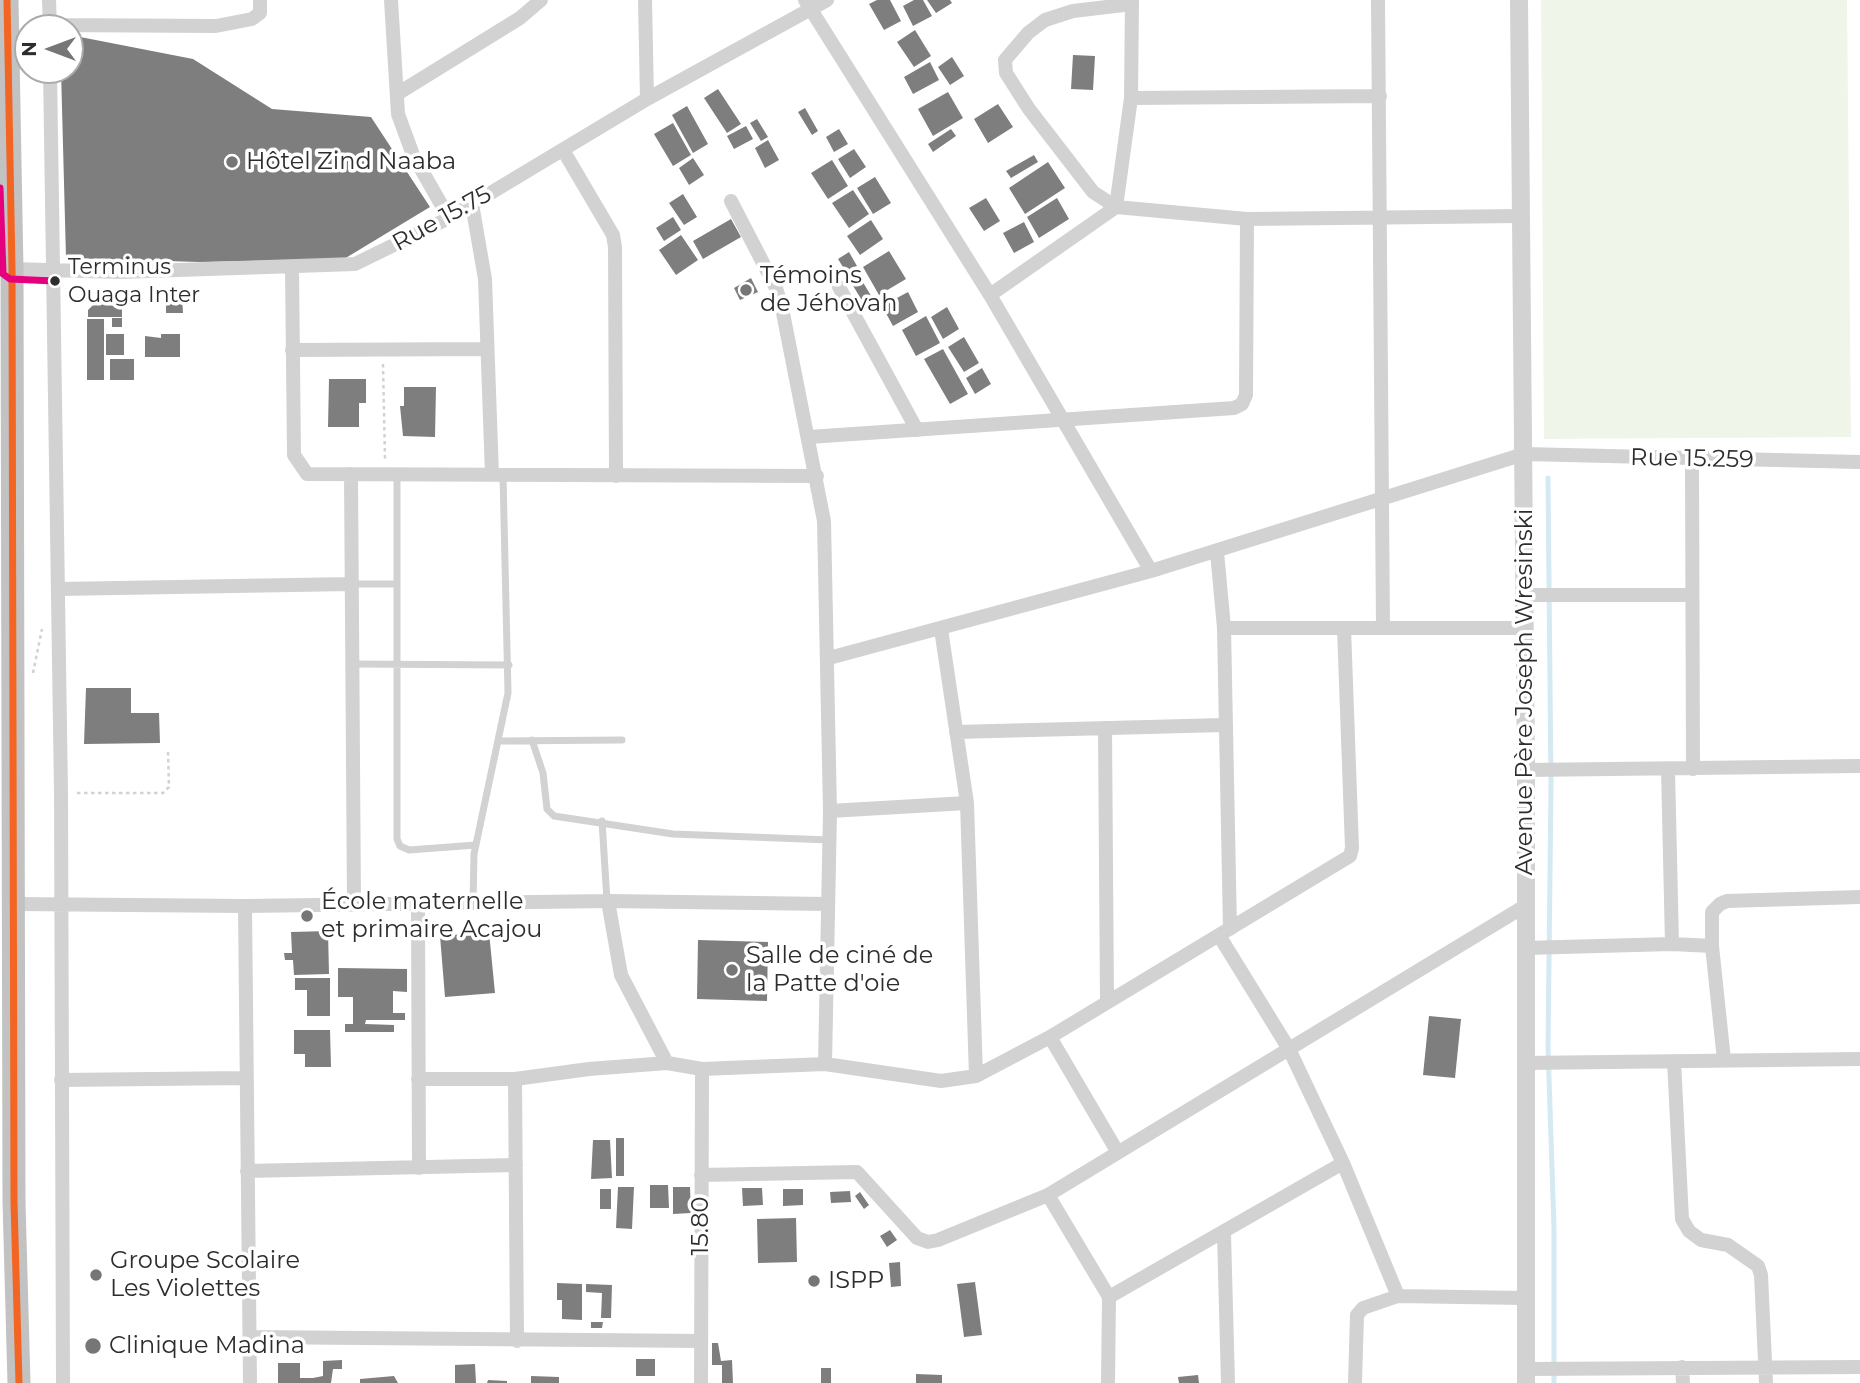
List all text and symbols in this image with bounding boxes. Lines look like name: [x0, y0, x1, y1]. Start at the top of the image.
north arrow: [14, 14, 84, 84]
text: N: [18, 41, 41, 57]
place label: Hôtel Zind Naaba: [246, 148, 456, 176]
marker: Hôtel Zind Naaba: [224, 154, 240, 170]
street label: Rue 15.75: [388, 180, 496, 258]
place label: Terminus Ouaga Inter: [68, 255, 200, 306]
place label: Témoins de Jéhovah: [760, 262, 897, 318]
marker: Terminus Ouaga Inter: [48, 274, 62, 288]
marker: Témoins de Jéhovah: [738, 282, 754, 298]
street label: Rue 15.259: [1630, 444, 1754, 474]
street label: Avenue Père Joseph Wresinski: [1511, 509, 1539, 875]
place label: École maternelle et primaire Acajou: [321, 888, 542, 944]
marker: École maternelle et primaire Acajou: [299, 908, 315, 924]
place label: Salle de ciné de la Patte d'oie: [746, 942, 933, 998]
marker: Salle de ciné de la Patte d'oie: [724, 962, 740, 978]
street label: 15.80: [687, 1197, 715, 1255]
place label: Groupe Scolaire Les Violettes: [110, 1247, 300, 1303]
marker: Groupe Scolaire Les Violettes: [88, 1267, 104, 1283]
place label: ISPP: [828, 1267, 884, 1295]
marker: ISPP: [806, 1273, 822, 1289]
place label: Clinique Madina: [109, 1332, 305, 1360]
marker: Clinique Madina: [83, 1336, 103, 1356]

